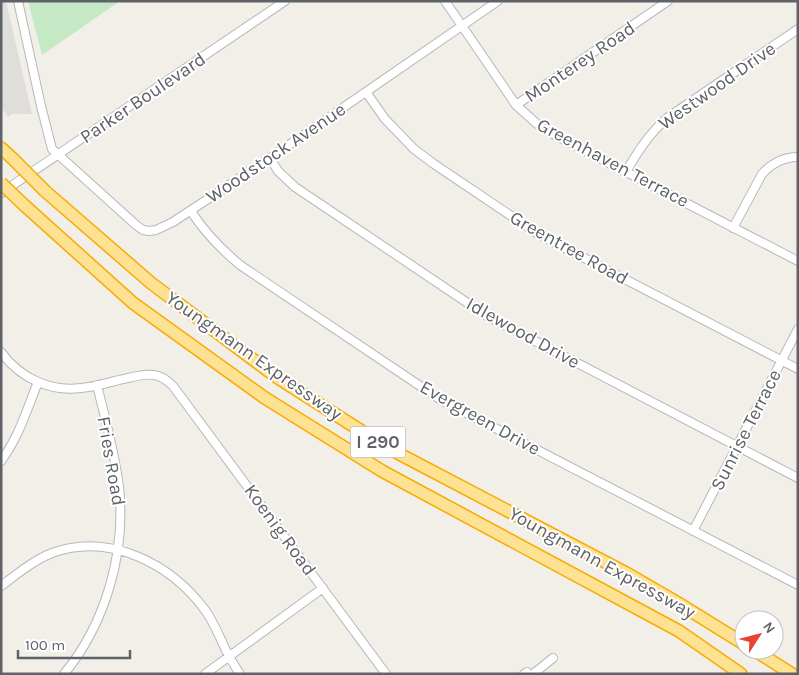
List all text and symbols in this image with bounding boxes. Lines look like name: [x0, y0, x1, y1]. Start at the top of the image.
street label: Monterey Road: [521, 17, 639, 107]
street label: Westwood Drive: [654, 37, 780, 135]
street label: Parker Boulevard: [76, 48, 210, 148]
street label: Woodstock Avenue: [202, 98, 350, 208]
street label: Greenhaven Terrace: [533, 114, 693, 212]
street label: Greentree Road: [506, 206, 632, 290]
street label: Youngmann Expressway: [162, 287, 346, 425]
street label: Idlewood Drive: [462, 293, 584, 373]
street label: Sunrise Terrace: [706, 366, 786, 494]
street label: Evergreen Drive: [416, 376, 544, 460]
street label: Fries Road: [92, 415, 130, 507]
road number: I 290: [350, 427, 406, 458]
street label: Koenig Road: [239, 480, 321, 580]
street label: Youngmann Expressway: [505, 502, 699, 624]
north arrow: [734, 610, 784, 660]
text: N: [759, 619, 779, 637]
scale bar: [18, 628, 130, 660]
text: 100 m: [25, 636, 65, 654]

